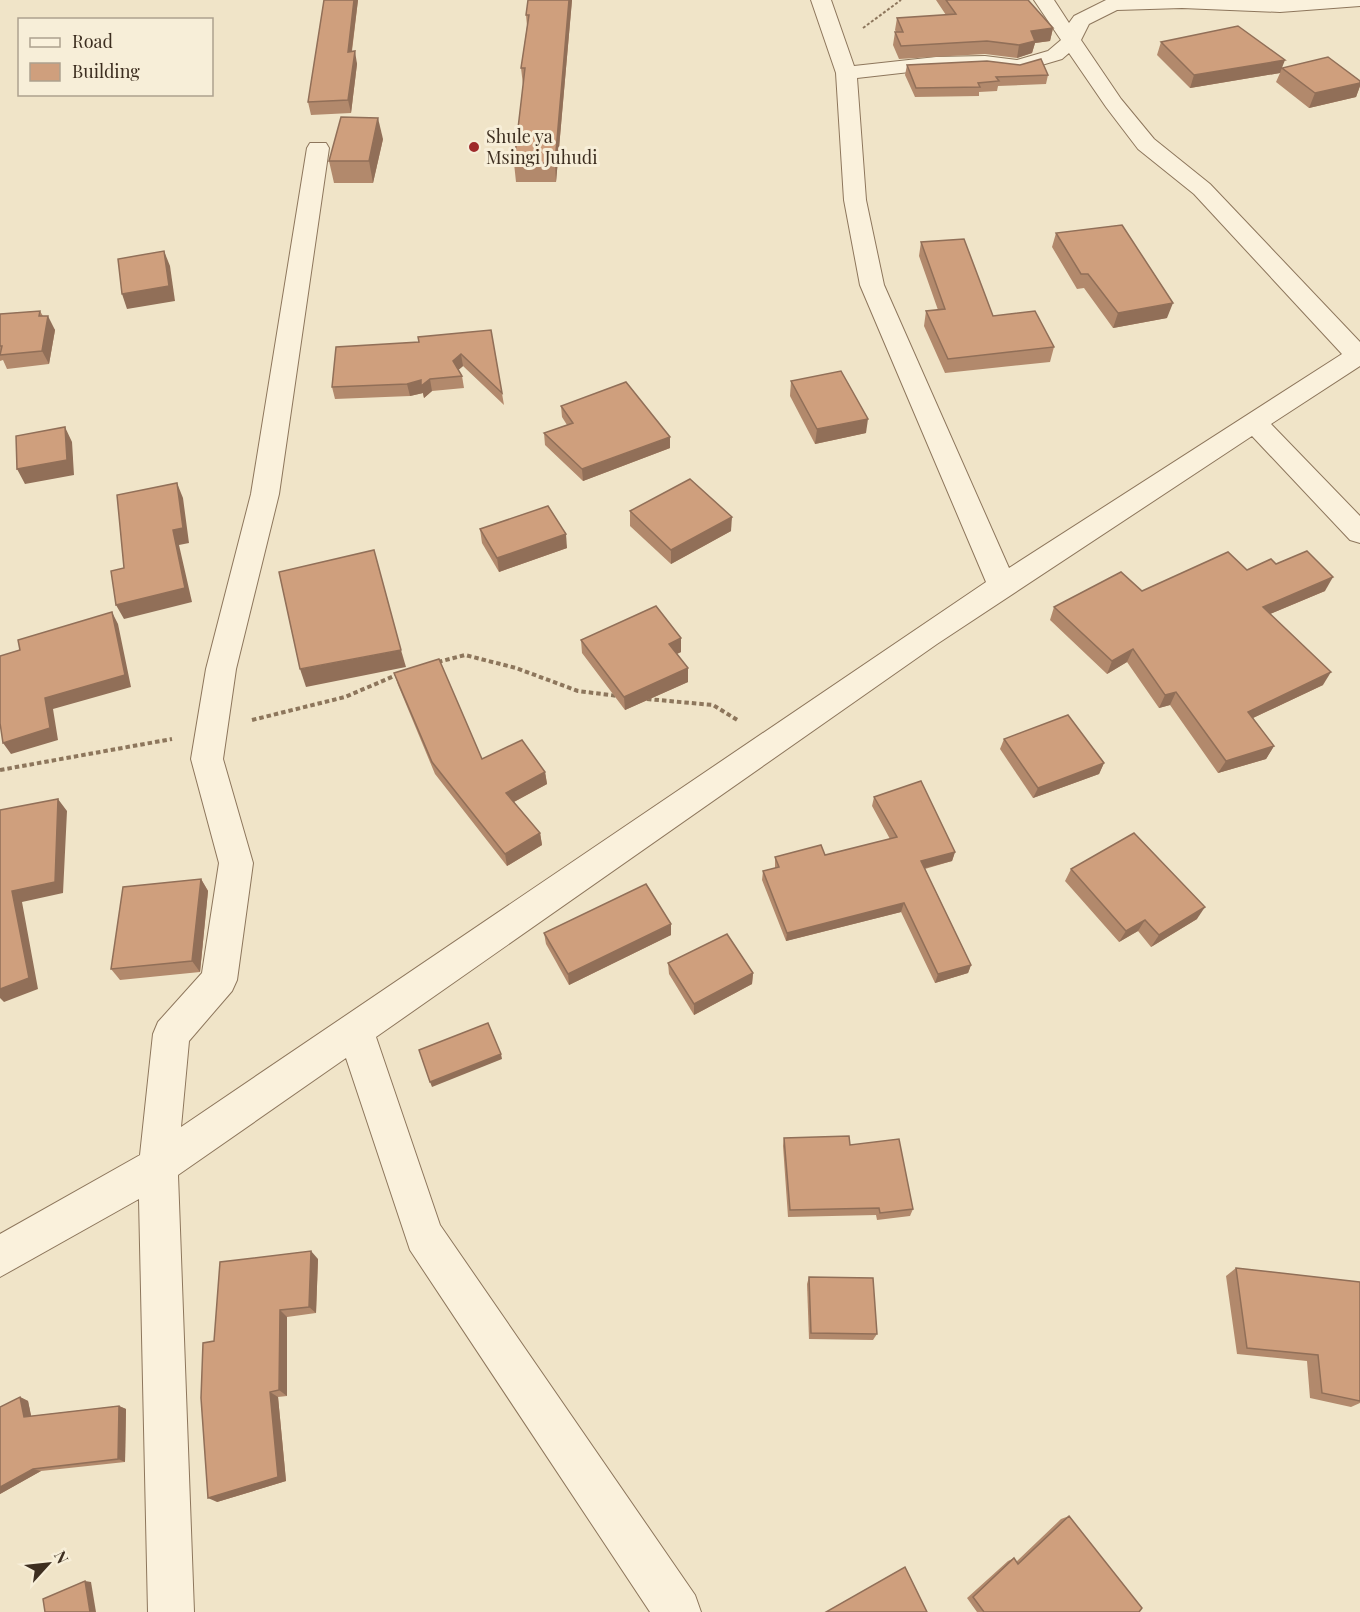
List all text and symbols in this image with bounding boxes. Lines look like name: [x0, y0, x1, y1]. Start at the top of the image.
legend: [18, 18, 213, 96]
text: Road: [72, 29, 113, 53]
text: Building: [72, 59, 140, 83]
place label: Shule ya Msingi Juhudi: [486, 124, 598, 169]
marker: Shule ya Msingi Juhudi: [467, 140, 481, 154]
north arrow: [18, 1534, 78, 1594]
text: N: [50, 1547, 74, 1567]

